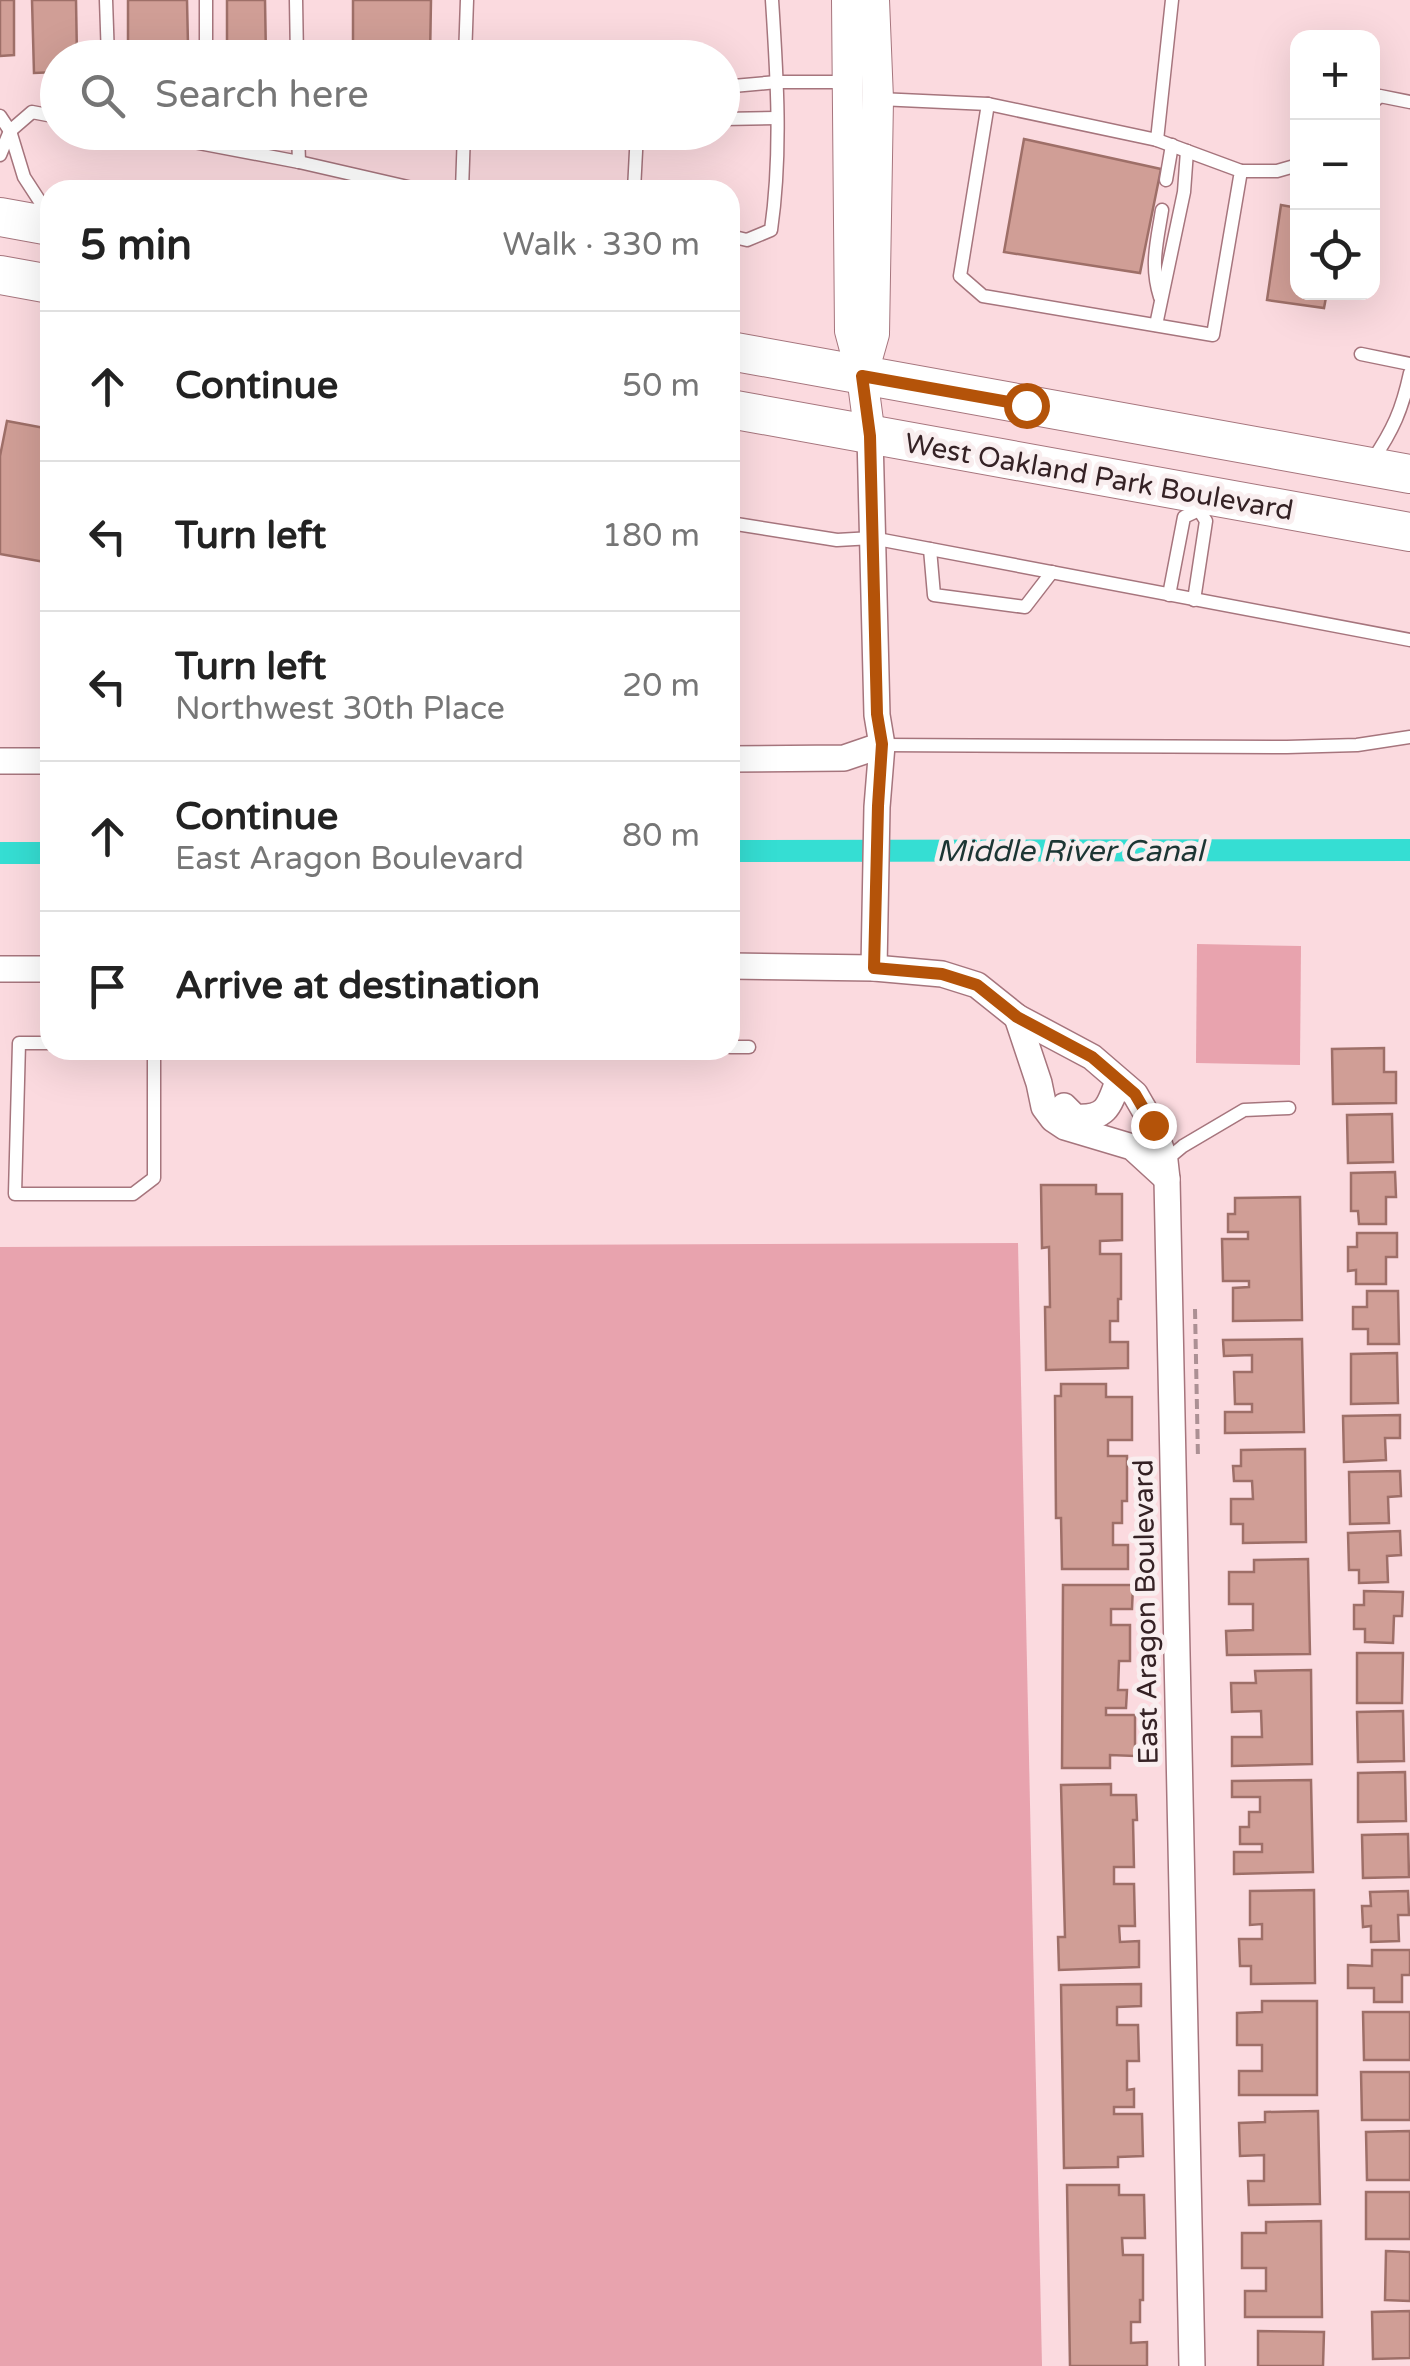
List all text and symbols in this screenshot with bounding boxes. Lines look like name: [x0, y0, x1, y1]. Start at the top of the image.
map controls: [1290, 30, 1380, 300]
button: +: [1290, 30, 1380, 120]
search box: [40, 40, 740, 150]
icon: search: [75, 68, 130, 123]
text: Search here: [155, 72, 369, 118]
button: −: [1290, 120, 1380, 210]
button: locate: [1290, 210, 1380, 300]
text: 5 min: [80, 220, 192, 271]
text: Walk · 330 m: [503, 226, 700, 264]
icon: ahead: [80, 359, 135, 414]
text: Continue: [175, 363, 338, 409]
text: 50 m: [622, 367, 700, 405]
route start: [1004, 383, 1050, 429]
street label: West Oakland Park Boulevard: [902, 426, 1296, 528]
icon: left: [80, 509, 135, 564]
text: Turn left: [175, 513, 326, 559]
text: 180 m: [602, 517, 700, 555]
text: Turn left: [175, 644, 326, 690]
icon: left: [80, 659, 135, 714]
text: 20 m: [622, 667, 700, 705]
text: Northwest 30th Place: [175, 690, 505, 728]
text: Continue: [175, 794, 338, 840]
icon: ahead: [80, 809, 135, 864]
text: 80 m: [622, 817, 700, 855]
water label: Middle River Canal: [936, 833, 1207, 870]
text: East Aragon Boulevard: [175, 840, 524, 878]
icon: arrive: [80, 959, 135, 1014]
text: Arrive at destination: [175, 963, 540, 1009]
route end: [1131, 1103, 1177, 1149]
street label: East Aragon Boulevard: [1126, 1459, 1166, 1765]

